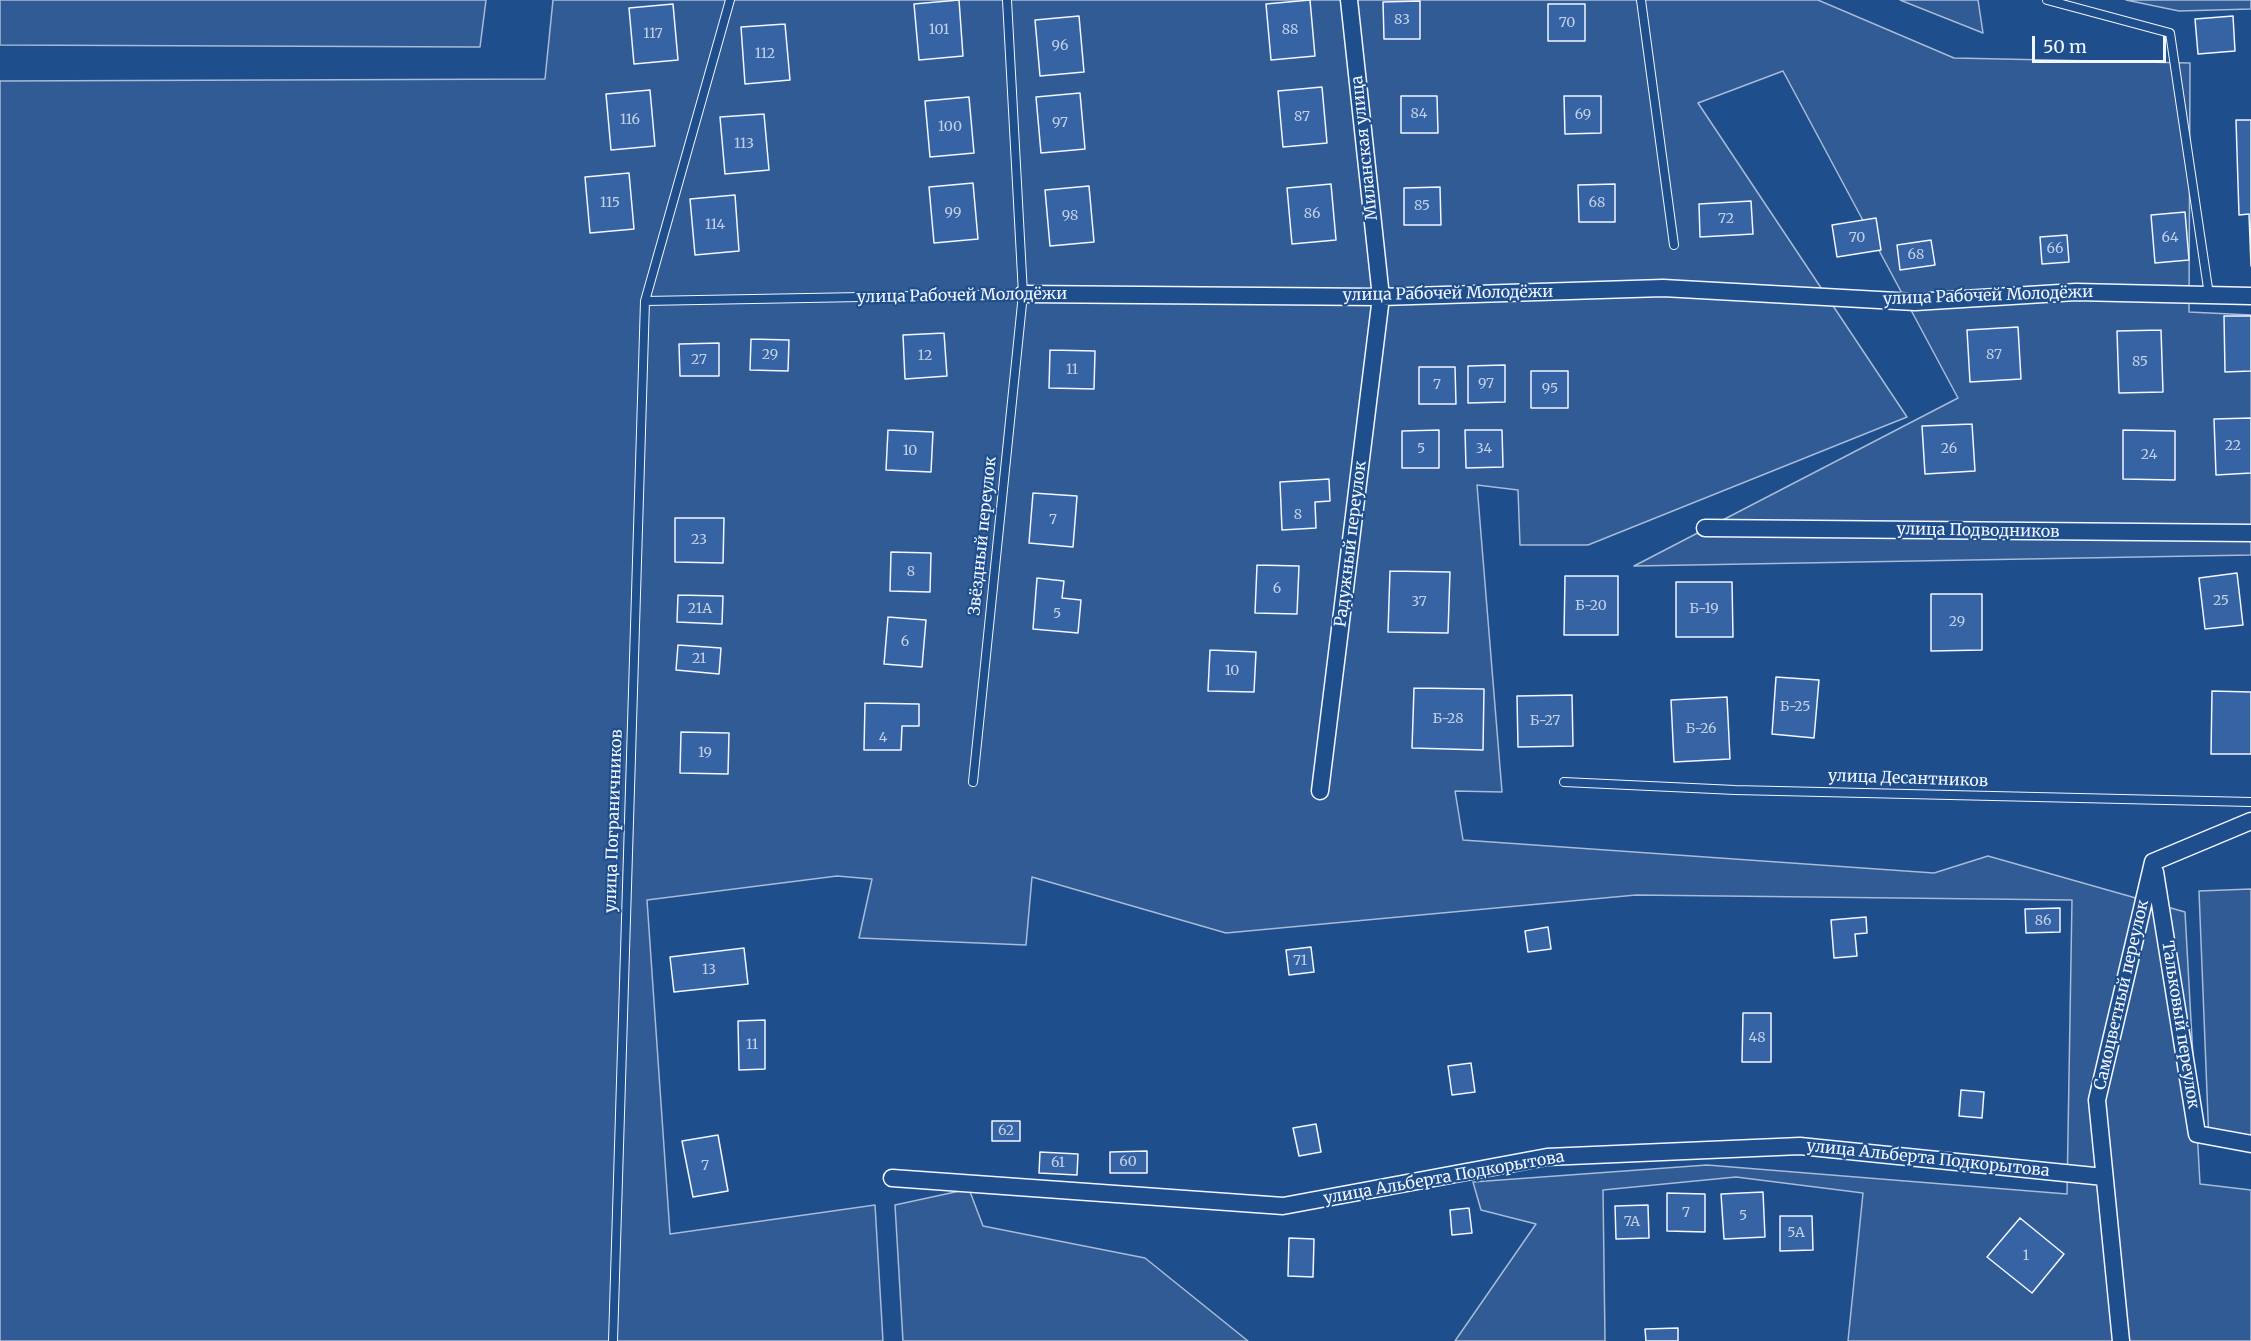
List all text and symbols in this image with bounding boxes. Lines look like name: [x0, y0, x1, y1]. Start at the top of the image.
house number: 83: [1394, 12, 1410, 28]
house number: 70: [1559, 15, 1575, 31]
house number: 101: [929, 22, 949, 38]
house number: 88: [1282, 22, 1298, 38]
scale bar: [2035, 24, 2168, 62]
house number: 117: [643, 26, 663, 42]
text: 50 m: [2043, 35, 2087, 58]
house number: 96: [1052, 38, 1068, 54]
house number: 112: [755, 46, 775, 62]
street label: Миланская улица: [1348, 75, 1382, 221]
house number: 84: [1411, 106, 1427, 122]
house number: 69: [1575, 107, 1591, 123]
house number: 87: [1294, 109, 1310, 125]
house number: 116: [620, 112, 640, 128]
house number: 97: [1052, 115, 1068, 131]
house number: 100: [938, 119, 962, 135]
house number: 113: [734, 136, 754, 152]
house number: 115: [600, 195, 620, 211]
house number: 68: [1589, 195, 1605, 211]
house number: 85: [1414, 198, 1430, 214]
house number: 99: [945, 205, 961, 221]
house number: 86: [1304, 206, 1320, 222]
house number: 98: [1062, 208, 1078, 224]
house number: 72: [1718, 211, 1734, 227]
house number: 114: [705, 217, 725, 233]
house number: 70: [1849, 230, 1865, 246]
house number: 64: [2161, 230, 2179, 246]
house number: 66: [2047, 241, 2063, 257]
house number: 68: [1908, 247, 1924, 263]
street label: улица Рабочей Молодёжи: [1343, 283, 1553, 305]
street label: улица Рабочей Молодёжи: [1882, 283, 2094, 309]
street label: улица Рабочей Молодёжи: [857, 285, 1067, 307]
house number: 29: [762, 347, 778, 363]
house number: 87: [1986, 347, 2002, 363]
house number: 12: [918, 348, 932, 364]
house number: 27: [691, 352, 707, 368]
house number: 85: [2132, 354, 2148, 370]
house number: 11: [1066, 362, 1078, 378]
house number: 97: [1478, 376, 1494, 392]
house number: 7: [1433, 377, 1441, 393]
house number: 95: [1542, 381, 1558, 397]
house number: 22: [2225, 438, 2241, 454]
house number: 5: [1417, 441, 1425, 457]
house number: 34: [1476, 441, 1492, 457]
house number: 26: [1941, 441, 1957, 457]
house number: 10: [903, 443, 917, 459]
house number: 24: [2141, 447, 2157, 463]
street label: Звёздный переулок: [965, 456, 1001, 616]
street label: Радужный переулок: [1331, 460, 1371, 628]
house number: 8: [1294, 507, 1302, 523]
house number: 7: [1049, 512, 1057, 528]
street label: улица Подводников: [1896, 520, 2060, 542]
house number: 23: [691, 532, 707, 548]
house number: 8: [907, 564, 915, 580]
house number: 6: [1273, 581, 1281, 597]
house number: 25: [2213, 593, 2229, 609]
house number: 37: [1411, 594, 1427, 610]
house number: Б-20: [1575, 598, 1607, 614]
house number: 21А: [688, 601, 712, 617]
house number: Б-19: [1689, 601, 1719, 617]
house number: 5: [1053, 606, 1061, 622]
house number: 29: [1949, 614, 1965, 630]
house number: 6: [901, 634, 909, 650]
house number: 21: [692, 651, 706, 667]
house number: 10: [1225, 663, 1239, 679]
house number: Б-25: [1780, 699, 1810, 715]
house number: Б-28: [1432, 711, 1464, 727]
house number: Б-27: [1530, 713, 1560, 729]
house number: Б-26: [1685, 721, 1717, 737]
street label: улица Пограничников: [601, 729, 627, 913]
house number: 4: [879, 730, 887, 746]
house number: 19: [698, 745, 712, 761]
street label: улица Десантников: [1828, 767, 1988, 791]
street label: Самоцветный переулок: [2091, 898, 2153, 1092]
house number: 86: [2035, 913, 2051, 929]
street label: Тальковый переулок: [2157, 940, 2203, 1110]
house number: 71: [1293, 953, 1307, 969]
house number: 13: [702, 962, 716, 978]
house number: 48: [1749, 1030, 1765, 1046]
house number: 11: [746, 1037, 758, 1053]
house number: 62: [998, 1123, 1014, 1139]
street label: улица Альберта Подкорытова: [1806, 1137, 2050, 1181]
street label: улица Альберта Подкорытова: [1322, 1147, 1566, 1209]
house number: 60: [1119, 1154, 1137, 1170]
house number: 61: [1051, 1155, 1065, 1171]
house number: 7: [701, 1158, 709, 1174]
house number: 7: [1682, 1205, 1690, 1221]
house number: 5: [1739, 1208, 1747, 1224]
house number: 7А: [1624, 1214, 1640, 1230]
house number: 5А: [1787, 1225, 1805, 1241]
house number: 1: [2023, 1248, 2029, 1264]

